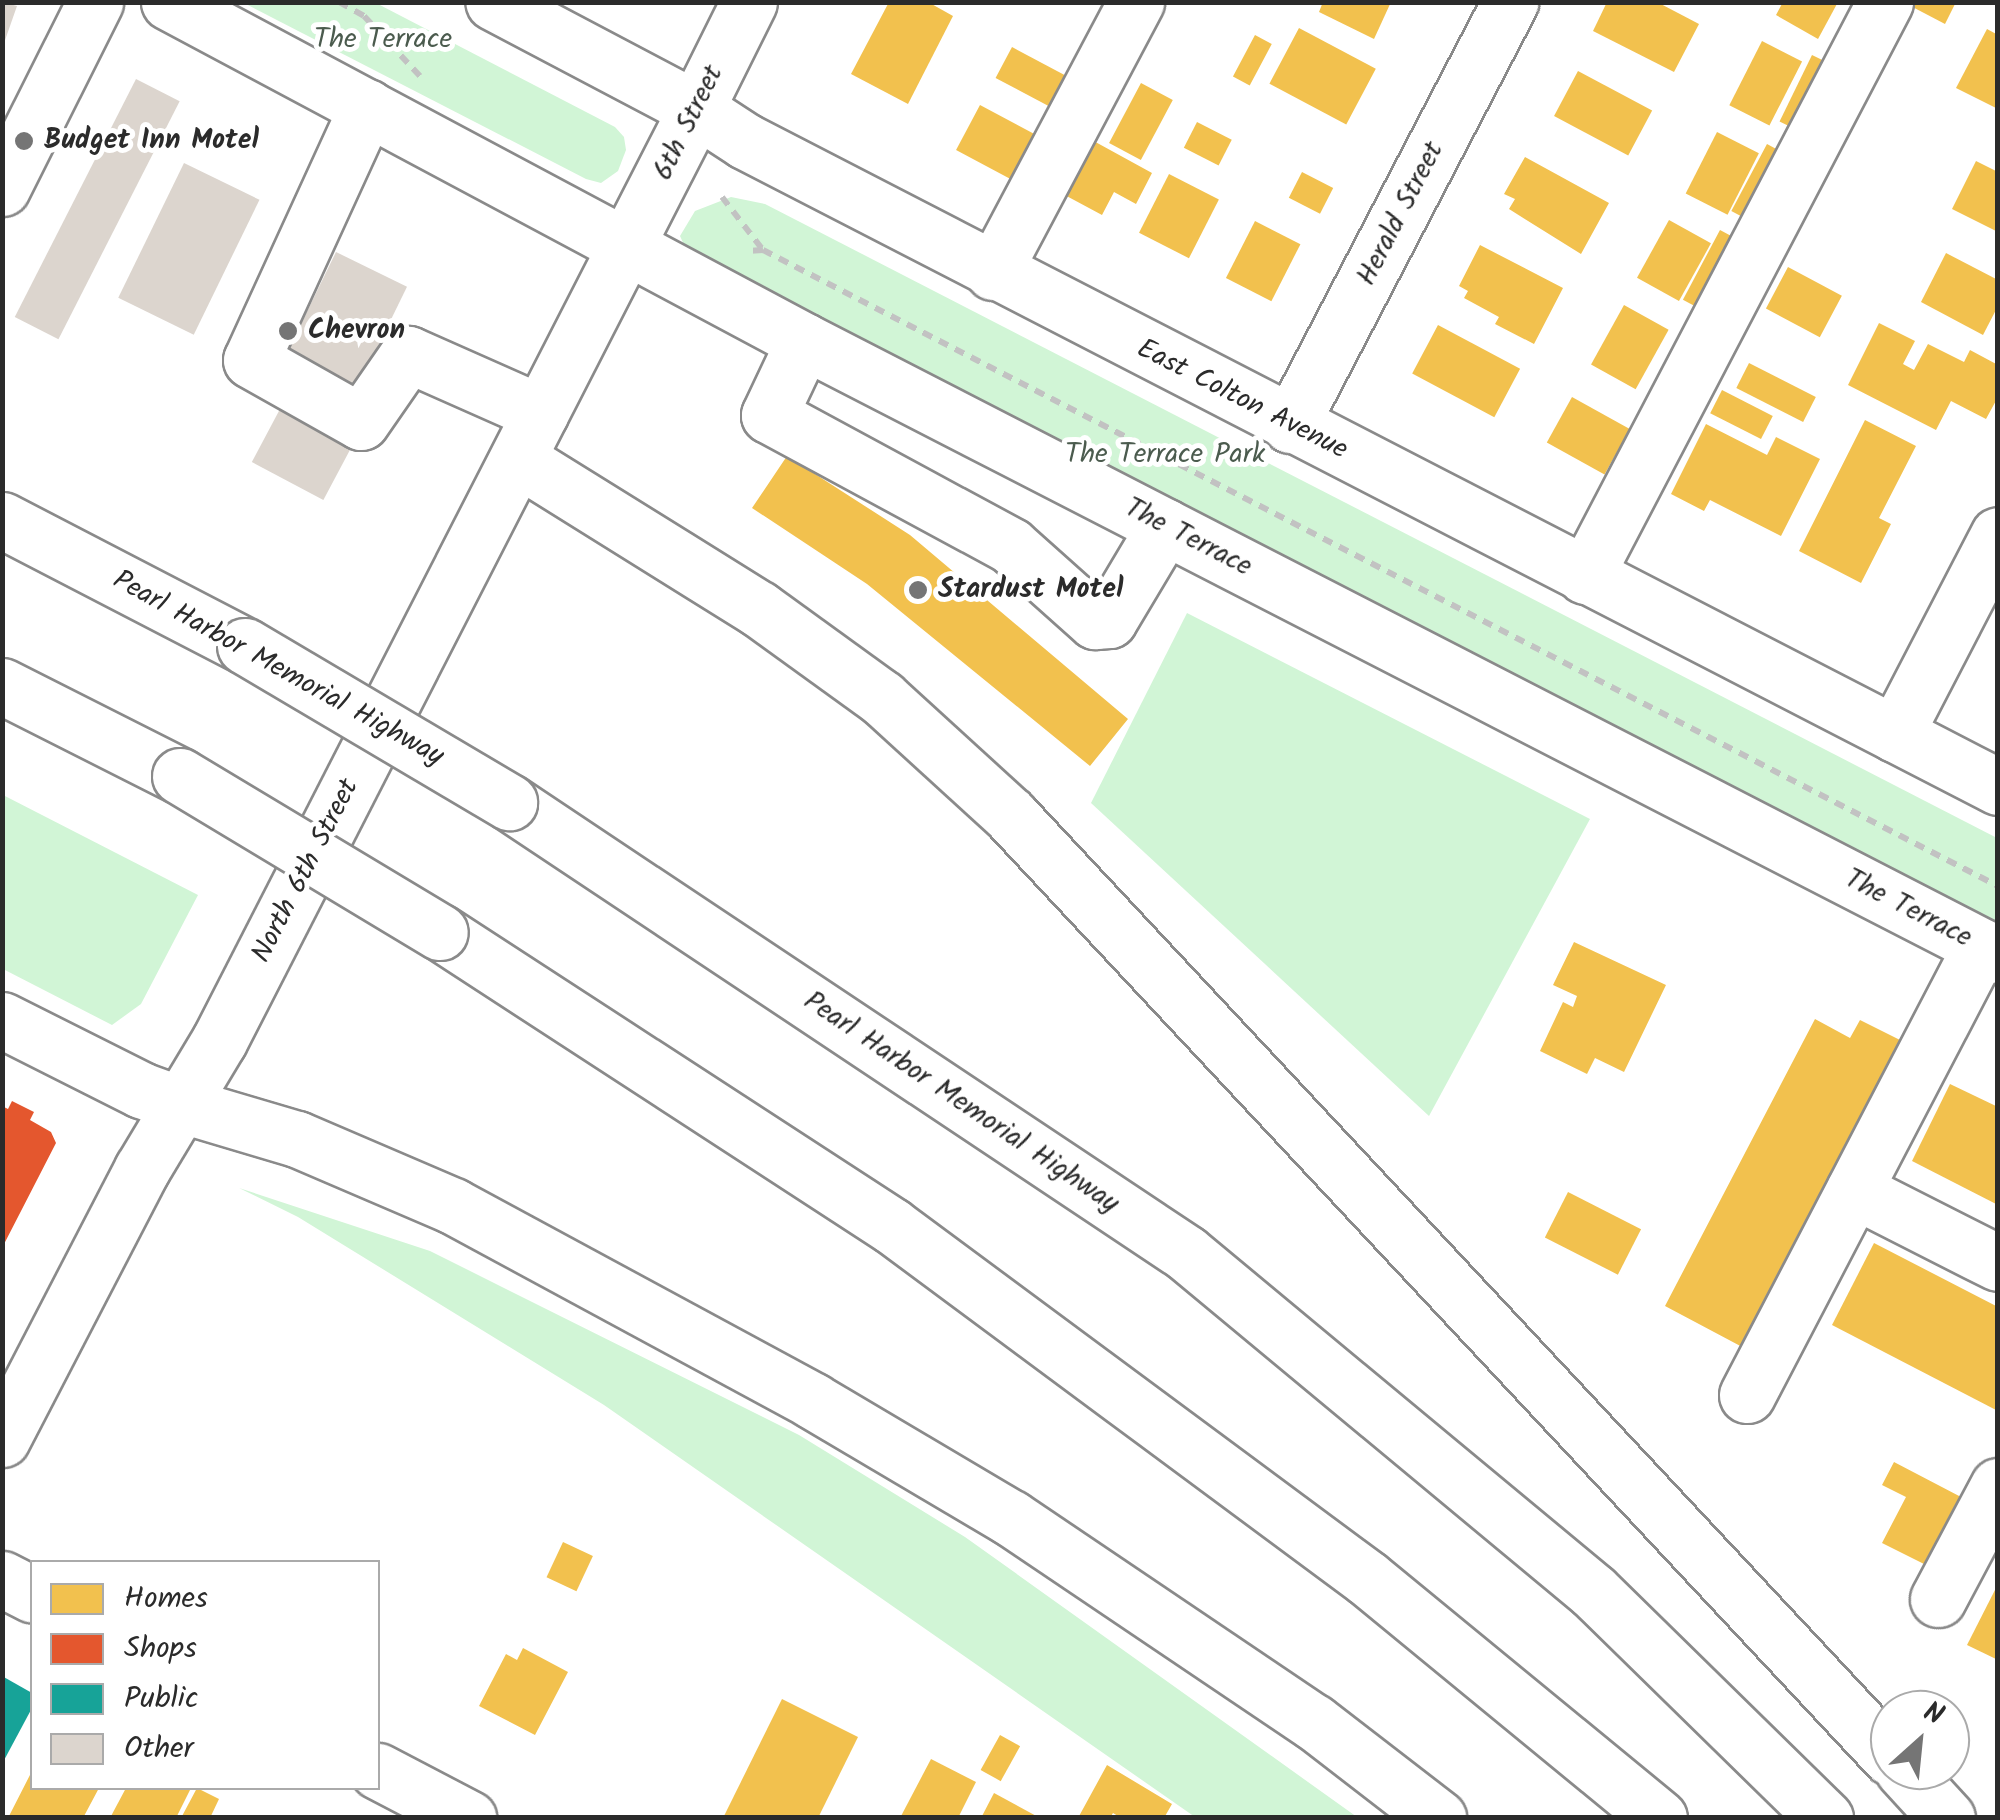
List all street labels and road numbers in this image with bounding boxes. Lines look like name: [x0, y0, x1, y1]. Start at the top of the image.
street label: 6th Street: [647, 60, 731, 186]
street label: Herald Street: [1350, 137, 1452, 291]
street label: East Colton Avenue: [1131, 332, 1353, 468]
street label: The Terrace: [1119, 492, 1257, 584]
street label: Pearl Harbor Memorial Highway: [107, 564, 449, 774]
street label: North 6th Street: [245, 774, 367, 968]
street label: The Terrace: [1839, 863, 1977, 955]
street label: Pearl Harbor Memorial Highway: [797, 985, 1125, 1221]

